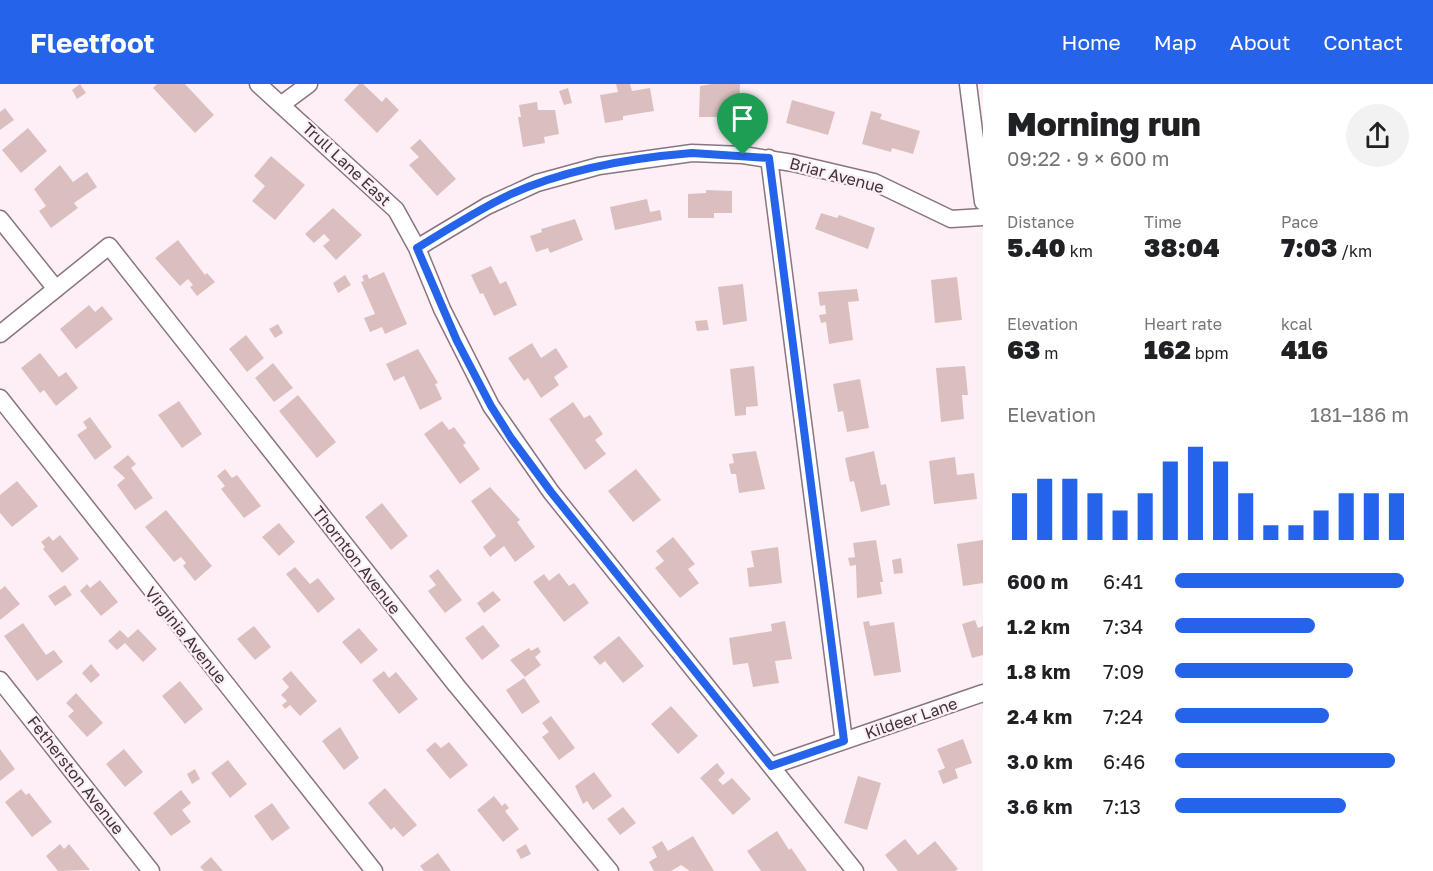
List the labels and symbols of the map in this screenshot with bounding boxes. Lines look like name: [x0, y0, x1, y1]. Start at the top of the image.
pin: [717, 93, 768, 155]
street label: Trull Lane East: [299, 118, 395, 210]
street label: Briar Avenue: [788, 153, 886, 197]
street label: Thornton Avenue: [309, 502, 405, 618]
street label: Virginia Avenue: [141, 583, 231, 687]
street label: Kildeer Lane: [862, 693, 960, 743]
street label: Fetherston Avenue: [23, 712, 129, 838]

